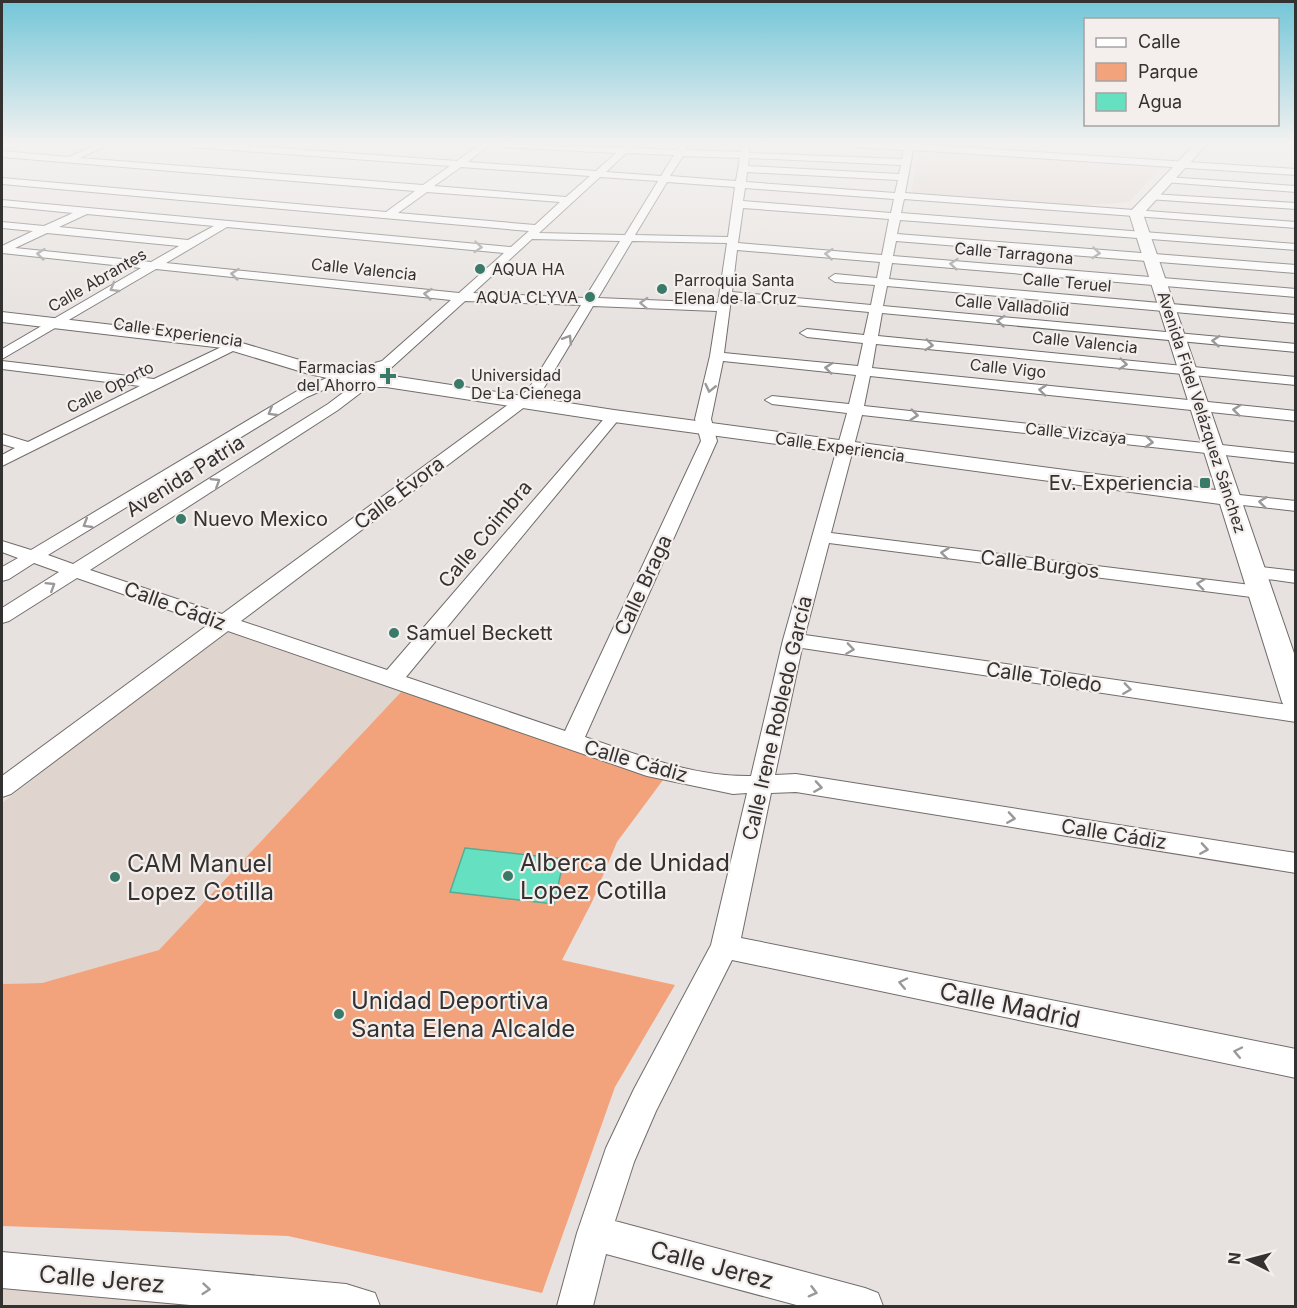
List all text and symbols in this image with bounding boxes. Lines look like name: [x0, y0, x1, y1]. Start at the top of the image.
legend: [1084, 18, 1279, 126]
text: Calle: [1138, 31, 1180, 52]
text: Parque: [1138, 61, 1198, 82]
text: Agua: [1138, 91, 1182, 112]
street label: Calle Tarragona: [954, 238, 1074, 268]
one-way arrow: [473, 240, 482, 253]
street label: Calle Abrantes: [44, 244, 150, 316]
one-way arrow: [1092, 246, 1101, 259]
one-way arrow: [36, 248, 45, 261]
one-way arrow: [824, 248, 834, 261]
street label: Calle Valencia: [310, 254, 418, 284]
one-way arrow: [950, 258, 959, 271]
place label: AQUA HA: [492, 259, 565, 279]
marker: AQUA HA: [473, 262, 487, 276]
one-way arrow: [230, 268, 239, 281]
street label: Calle Teruel: [1022, 268, 1112, 296]
place label: Parroquia Santa Elena de la Cruz: [674, 270, 797, 308]
one-way arrow: [110, 281, 120, 293]
marker: Parroquia Santa Elena de la Cruz: [655, 282, 669, 296]
place label: AQUA CLYVA: [476, 287, 578, 307]
one-way arrow: [424, 288, 433, 301]
street label: Avenida Fidel Velázquez Sánchez: [1153, 288, 1251, 536]
marker: AQUA CLYVA: [583, 290, 597, 304]
street label: Calle Valladolid: [954, 290, 1070, 320]
one-way arrow: [640, 297, 649, 310]
street label: Calle Experiencia: [112, 313, 244, 351]
one-way arrow: [997, 315, 1006, 328]
street label: Calle Valencia: [1031, 327, 1139, 357]
one-way arrow: [560, 335, 572, 345]
one-way arrow: [1212, 335, 1221, 348]
one-way arrow: [924, 338, 933, 351]
street label: Calle Vigo: [969, 354, 1047, 382]
street label: Calle Oporto: [63, 357, 157, 417]
place label: Farmacias del Ahorro: [297, 357, 376, 395]
one-way arrow: [1118, 357, 1127, 370]
one-way arrow: [824, 362, 833, 375]
place label: Universidad De La Cienega: [471, 365, 581, 403]
marker: Farmacias del Ahorro: [381, 369, 395, 383]
marker: Universidad De La Cienega: [452, 377, 466, 391]
one-way arrow: [704, 383, 717, 393]
one-way arrow: [1039, 384, 1048, 397]
one-way arrow: [1233, 404, 1242, 417]
one-way arrow: [268, 405, 278, 416]
one-way arrow: [909, 409, 918, 421]
street label: Calle Vizcaya: [1024, 418, 1128, 448]
street label: Calle Experiencia: [774, 428, 906, 466]
street label: Avenida Patria: [121, 430, 249, 522]
one-way arrow: [1145, 435, 1154, 447]
street label: Calle Évora: [349, 451, 449, 535]
place label: Ev. Experiencia: [1049, 471, 1193, 495]
street label: Calle Coimbra: [433, 475, 537, 593]
marker: Ev. Experiencia: [1198, 476, 1212, 490]
one-way arrow: [210, 477, 220, 489]
one-way arrow: [1258, 497, 1267, 509]
place label: Nuevo Mexico: [193, 507, 328, 531]
marker: Nuevo Mexico: [174, 512, 188, 526]
one-way arrow: [83, 516, 93, 528]
street label: Calle Braga: [609, 531, 677, 639]
street label: Calle Burgos: [979, 545, 1101, 583]
one-way arrow: [941, 547, 950, 559]
street label: Calle Cádiz: [121, 576, 229, 636]
one-way arrow: [1197, 579, 1206, 591]
one-way arrow: [45, 582, 55, 594]
street label: Calle Irene Robledo García: [737, 593, 817, 843]
place label: Samuel Beckett: [406, 621, 553, 645]
marker: Samuel Beckett: [387, 626, 401, 640]
one-way arrow: [846, 642, 855, 654]
street label: Calle Toledo: [984, 657, 1104, 697]
one-way arrow: [1122, 683, 1131, 695]
street label: Calle Cádiz: [581, 735, 691, 787]
one-way arrow: [814, 780, 823, 792]
one-way arrow: [1006, 811, 1016, 823]
street label: Calle Cádiz: [1059, 814, 1169, 854]
one-way arrow: [1199, 842, 1208, 854]
place label: Alberca de Unidad Lopez Cotilla: [520, 848, 730, 905]
place label: CAM Manuel Lopez Cotilla: [127, 849, 274, 906]
marker: Alberca de Unidad Lopez Cotilla: [501, 869, 515, 883]
marker: CAM Manuel Lopez Cotilla: [108, 870, 122, 884]
street label: Calle Madrid: [937, 976, 1083, 1034]
one-way arrow: [899, 977, 909, 990]
place label: Unidad Deportiva Santa Elena Alcalde: [351, 986, 575, 1043]
marker: Unidad Deportiva Santa Elena Alcalde: [332, 1007, 346, 1021]
one-way arrow: [1233, 1046, 1243, 1059]
north arrow: [1219, 1230, 1279, 1290]
street label: Calle Jerez: [647, 1235, 777, 1295]
text: N: [1223, 1251, 1245, 1266]
street label: Calle Jerez: [38, 1259, 166, 1299]
one-way arrow: [202, 1282, 211, 1295]
one-way arrow: [808, 1285, 818, 1298]

